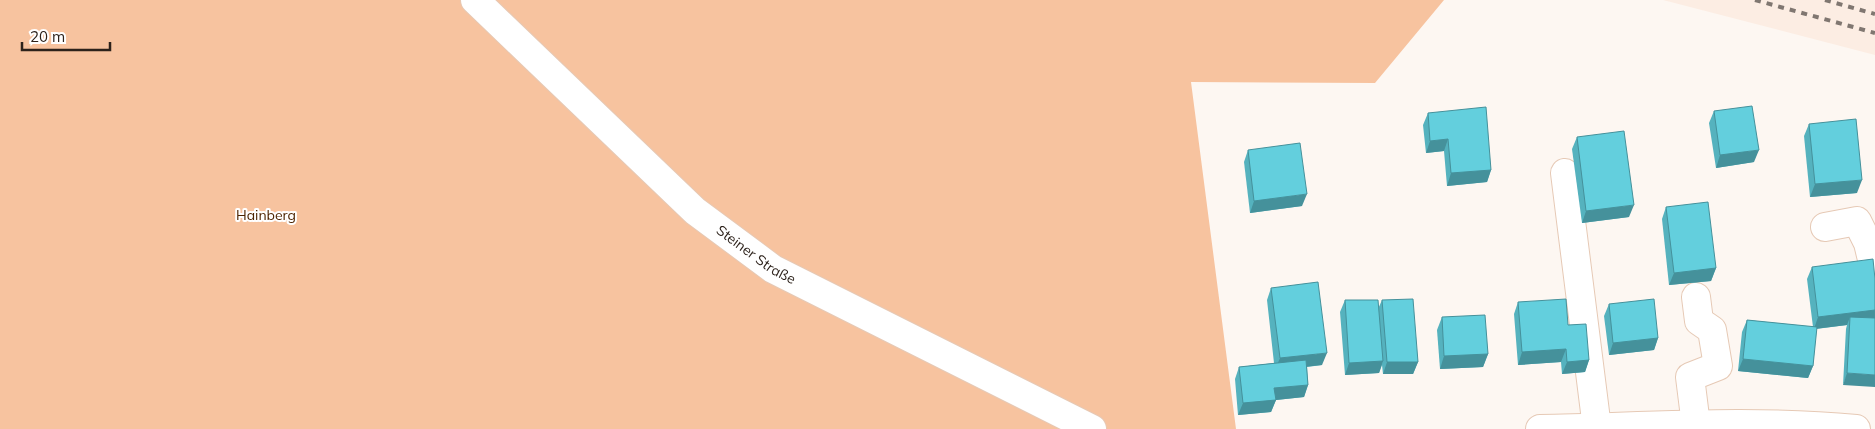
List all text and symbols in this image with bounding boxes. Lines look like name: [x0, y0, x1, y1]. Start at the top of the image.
scale bar: [22, 20, 110, 52]
text: 20 m: [30, 27, 65, 46]
park label: Hainberg: [236, 206, 296, 224]
street label: Steiner Straße: [713, 221, 799, 288]

